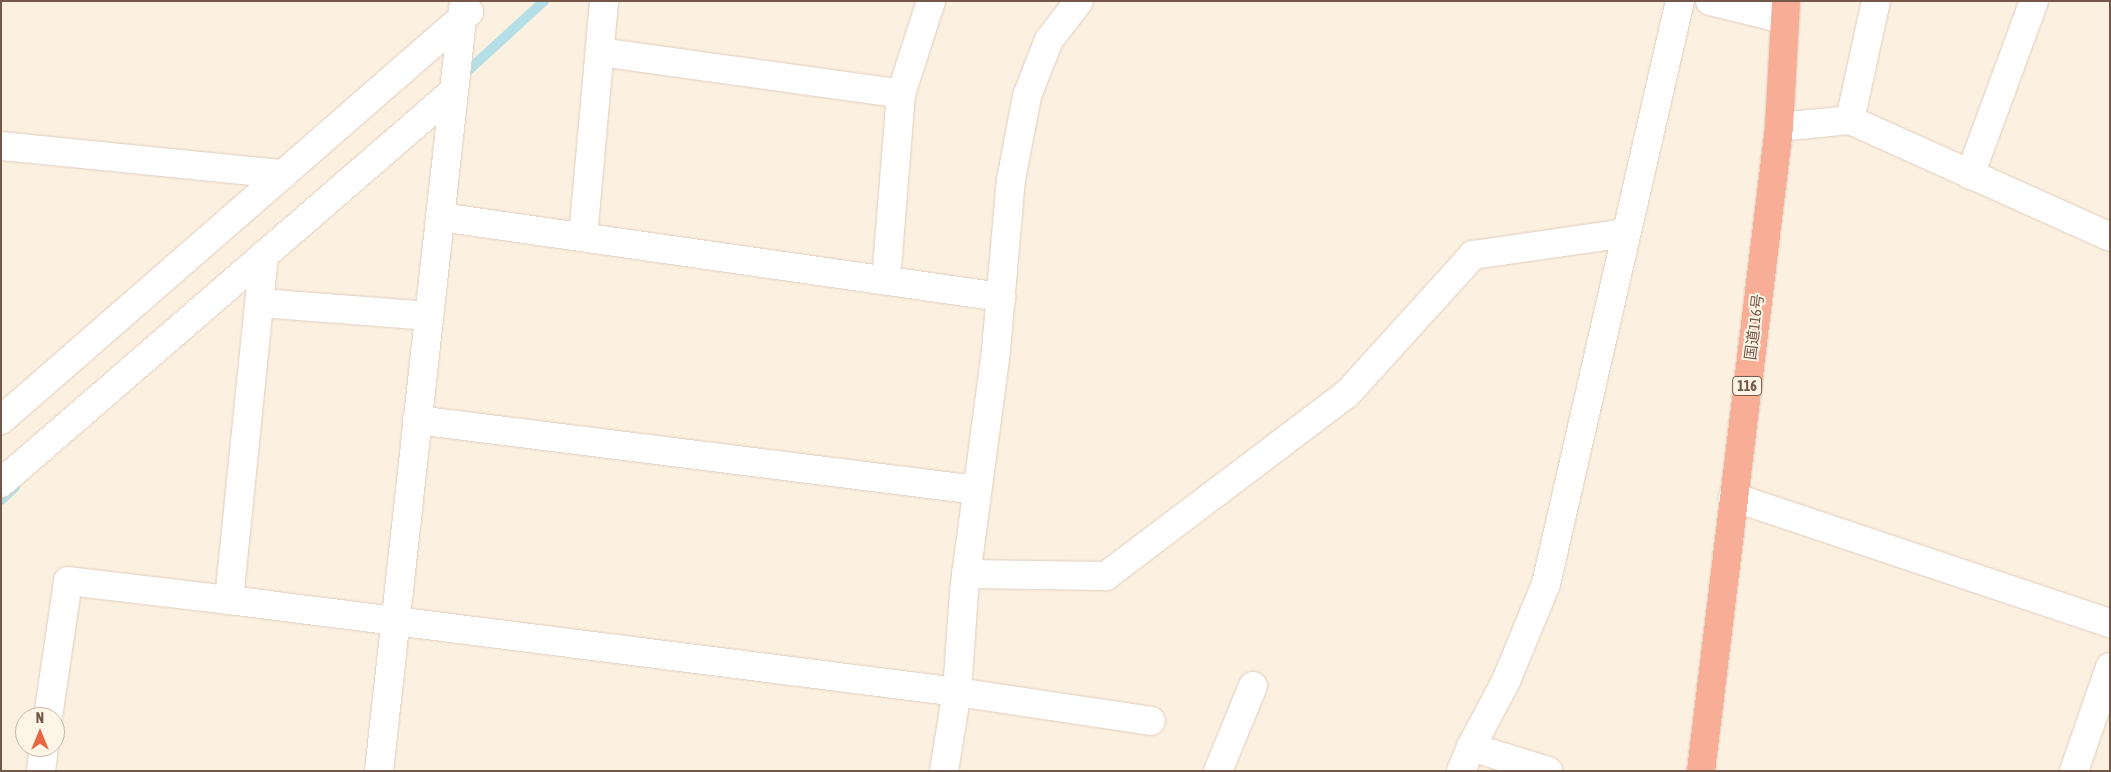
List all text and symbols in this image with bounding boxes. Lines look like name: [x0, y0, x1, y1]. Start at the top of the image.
street label: 国道116号: [1741, 293, 1767, 361]
road number: 116: [1732, 374, 1762, 398]
north arrow: [15, 707, 65, 757]
text: N: [36, 710, 44, 726]

